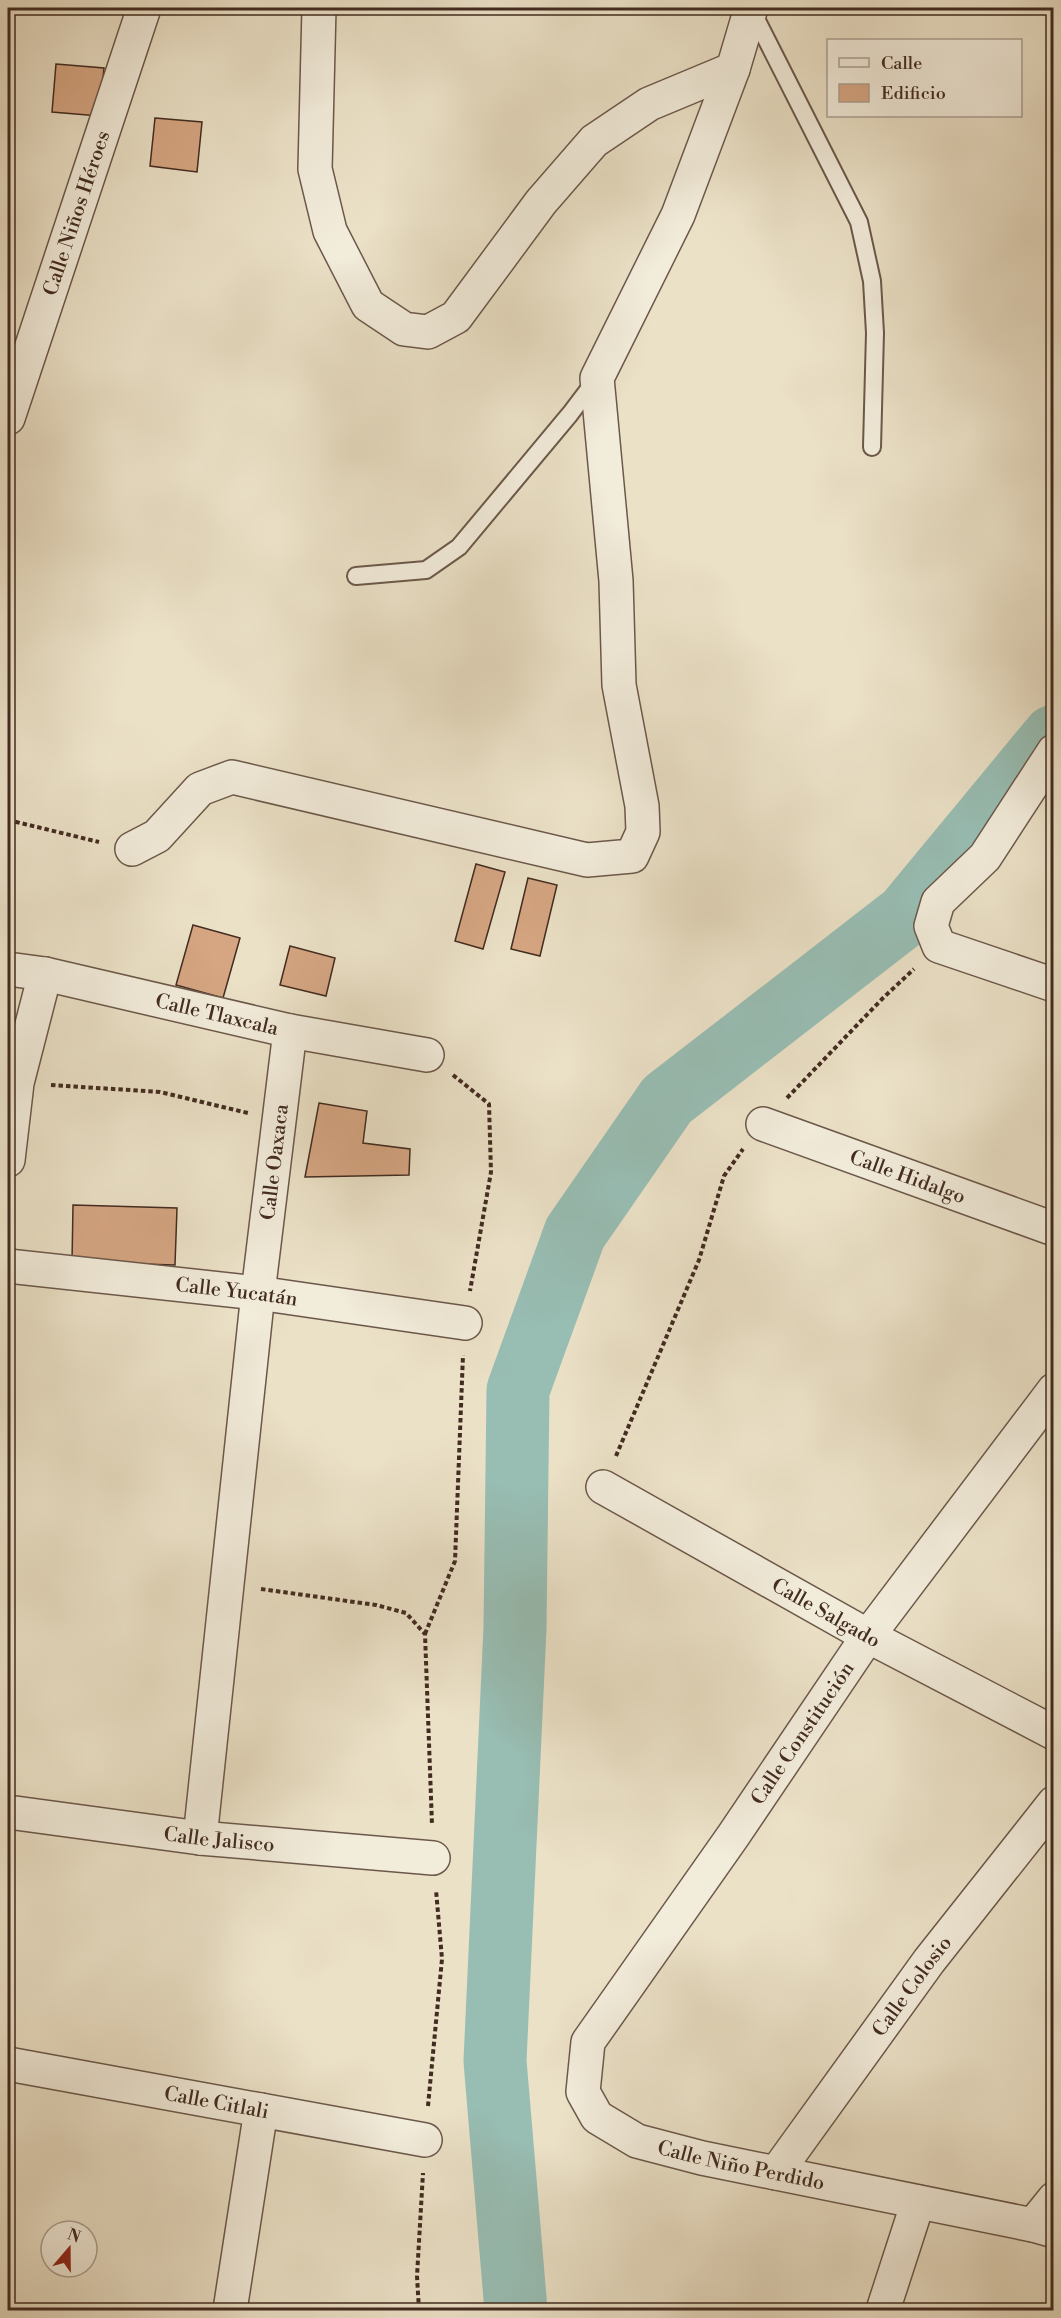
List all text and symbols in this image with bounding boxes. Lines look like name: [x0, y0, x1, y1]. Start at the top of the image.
legend: [827, 39, 1022, 117]
text: Calle: [881, 52, 922, 75]
text: Edificio: [881, 82, 946, 105]
street label: Calle Niños Héroes: [38, 128, 116, 299]
street label: Calle Tlaxcala: [153, 989, 282, 1042]
street label: Calle Oaxaca: [256, 1102, 295, 1222]
street label: Calle Hidalgo: [846, 1145, 969, 1210]
street label: Calle Yucatán: [174, 1273, 299, 1313]
street label: Calle Salgado: [767, 1573, 884, 1654]
street label: Calle Constitución: [746, 1657, 860, 1810]
street label: Calle Jalisco: [162, 1822, 276, 1858]
street label: Calle Colosio: [868, 1931, 958, 2042]
street label: Calle Citlali: [162, 2082, 271, 2125]
street label: Calle Niño Perdido: [654, 2136, 827, 2196]
north arrow: [39, 2219, 99, 2279]
text: N: [64, 2224, 83, 2248]

